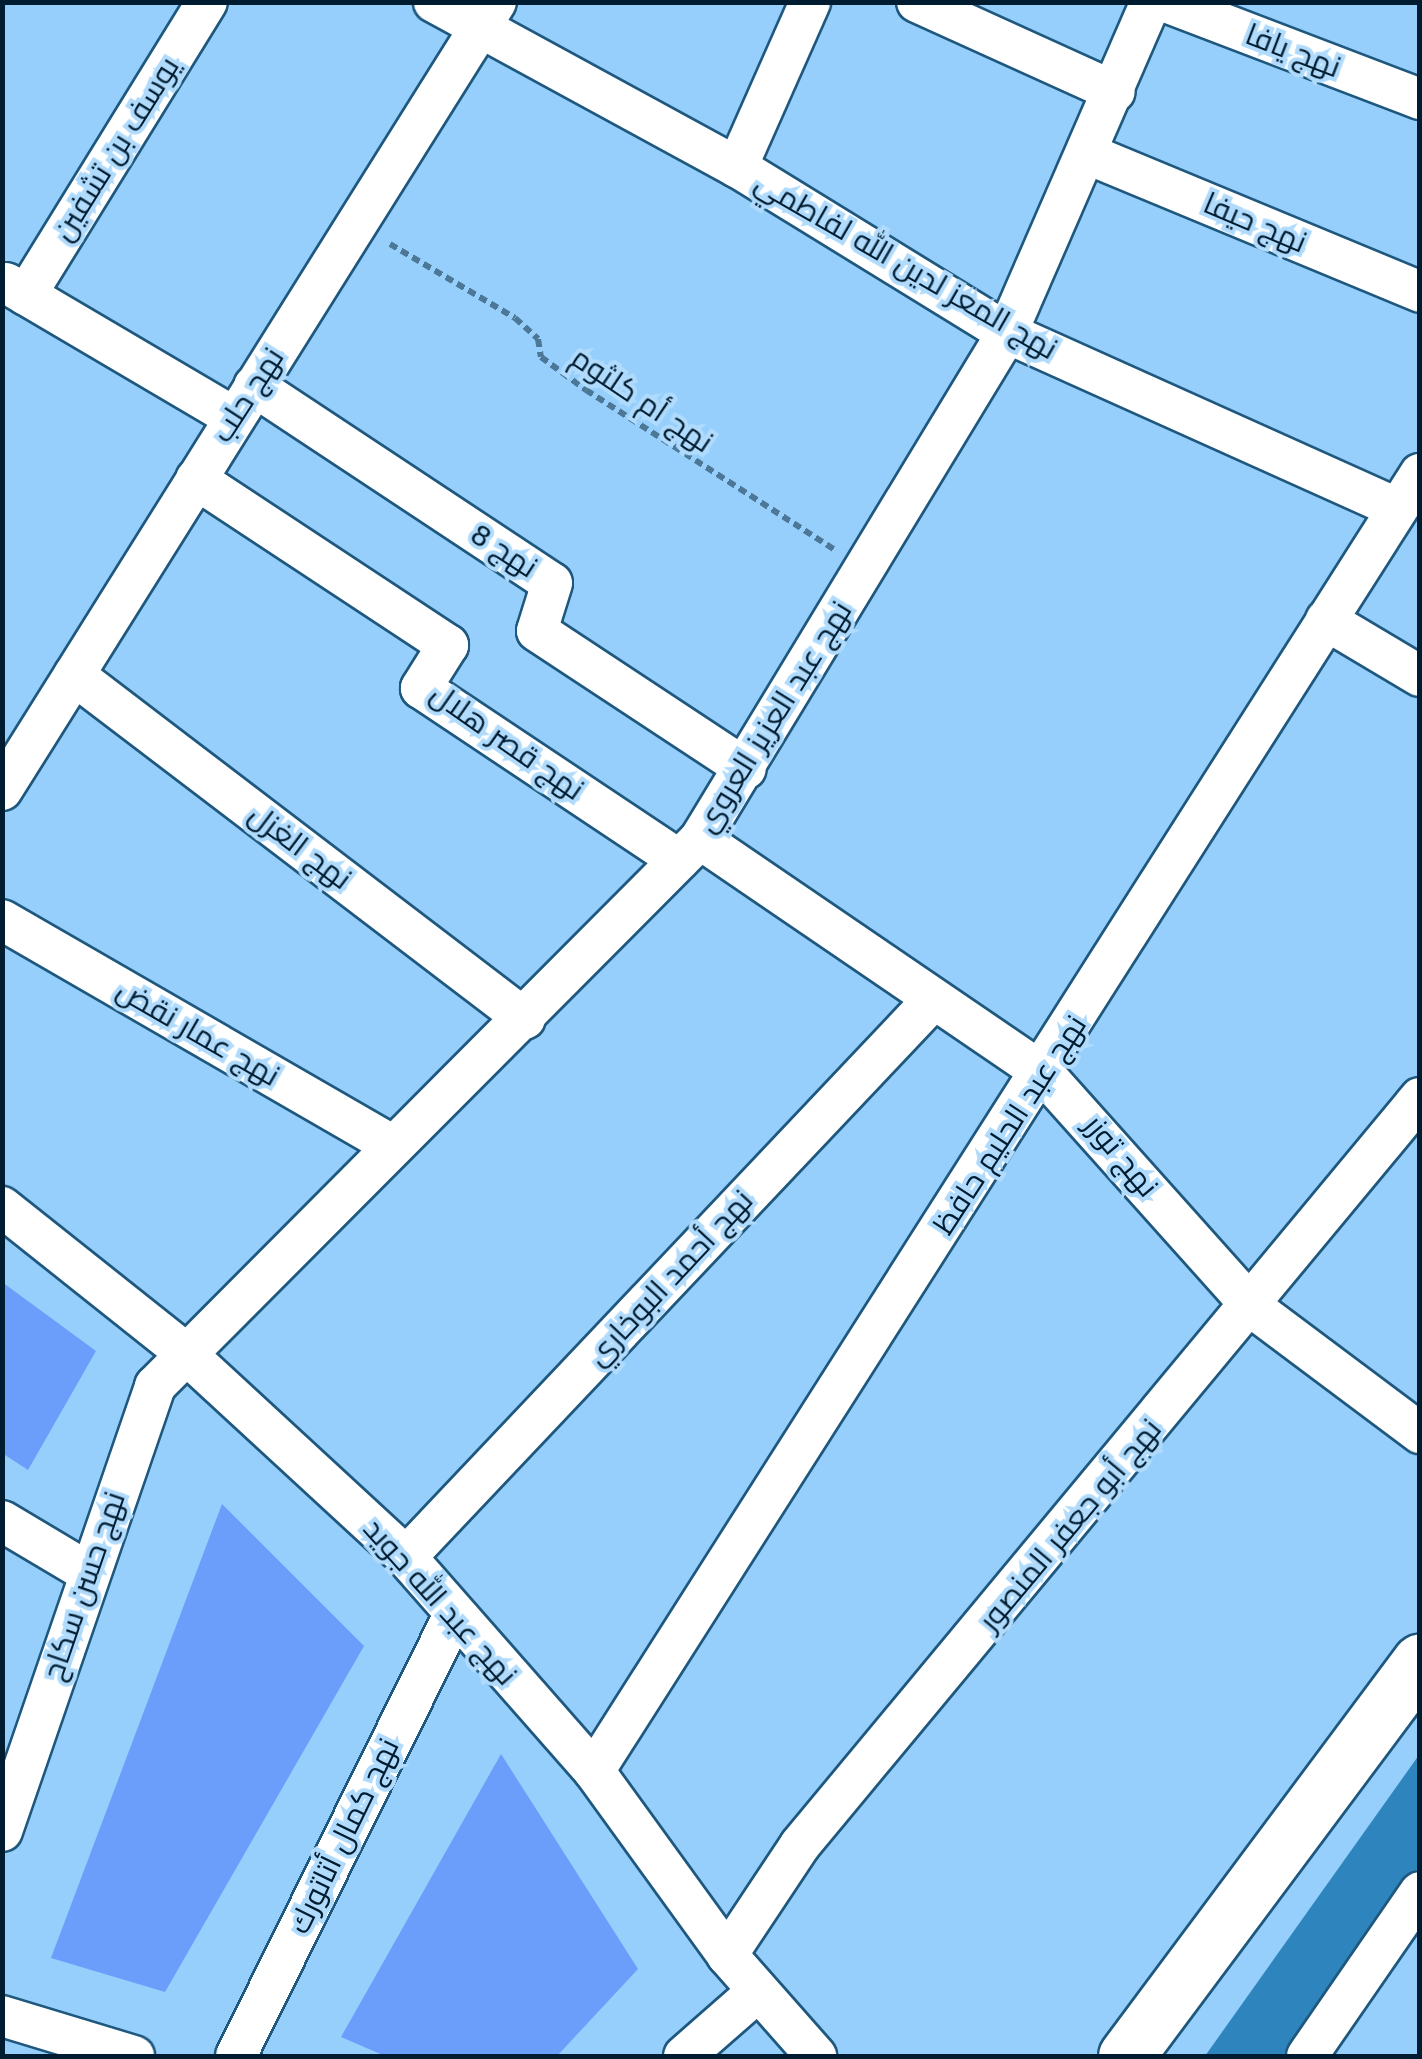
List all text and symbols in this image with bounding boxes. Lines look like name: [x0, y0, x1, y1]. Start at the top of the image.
street label: نهج يافا: [1240, 16, 1346, 86]
street label: يوسف بن تشفين: [45, 50, 187, 248]
street label: نهج المعز لدين الله لفاطمي: [749, 165, 1063, 367]
street label: نهج حيفا: [1198, 185, 1312, 261]
street label: نهج أم كلثوم: [564, 339, 720, 461]
street label: نهج حلب: [204, 341, 292, 449]
street label: نهج 8: [464, 516, 544, 586]
street label: نهج عبد العزيز العروي: [688, 595, 860, 839]
street label: نهج قصر هلال: [423, 676, 591, 808]
street label: نهج الغزل: [242, 797, 358, 897]
street label: نهج عمار نقض: [110, 972, 286, 1094]
street label: نهج عبد الحليم حافظ: [926, 1009, 1094, 1241]
street label: نهج توزر: [1076, 1108, 1166, 1204]
street label: نهج أحمد البوخاري: [579, 1183, 761, 1373]
street label: نهج أبو جعفر المنصور: [971, 1412, 1169, 1638]
street label: نهج حسن سكاح: [35, 1487, 133, 1685]
street label: نهج عبد الله جويد: [356, 1511, 524, 1693]
street label: نهج كمال أتاتورك: [281, 1732, 407, 1940]

